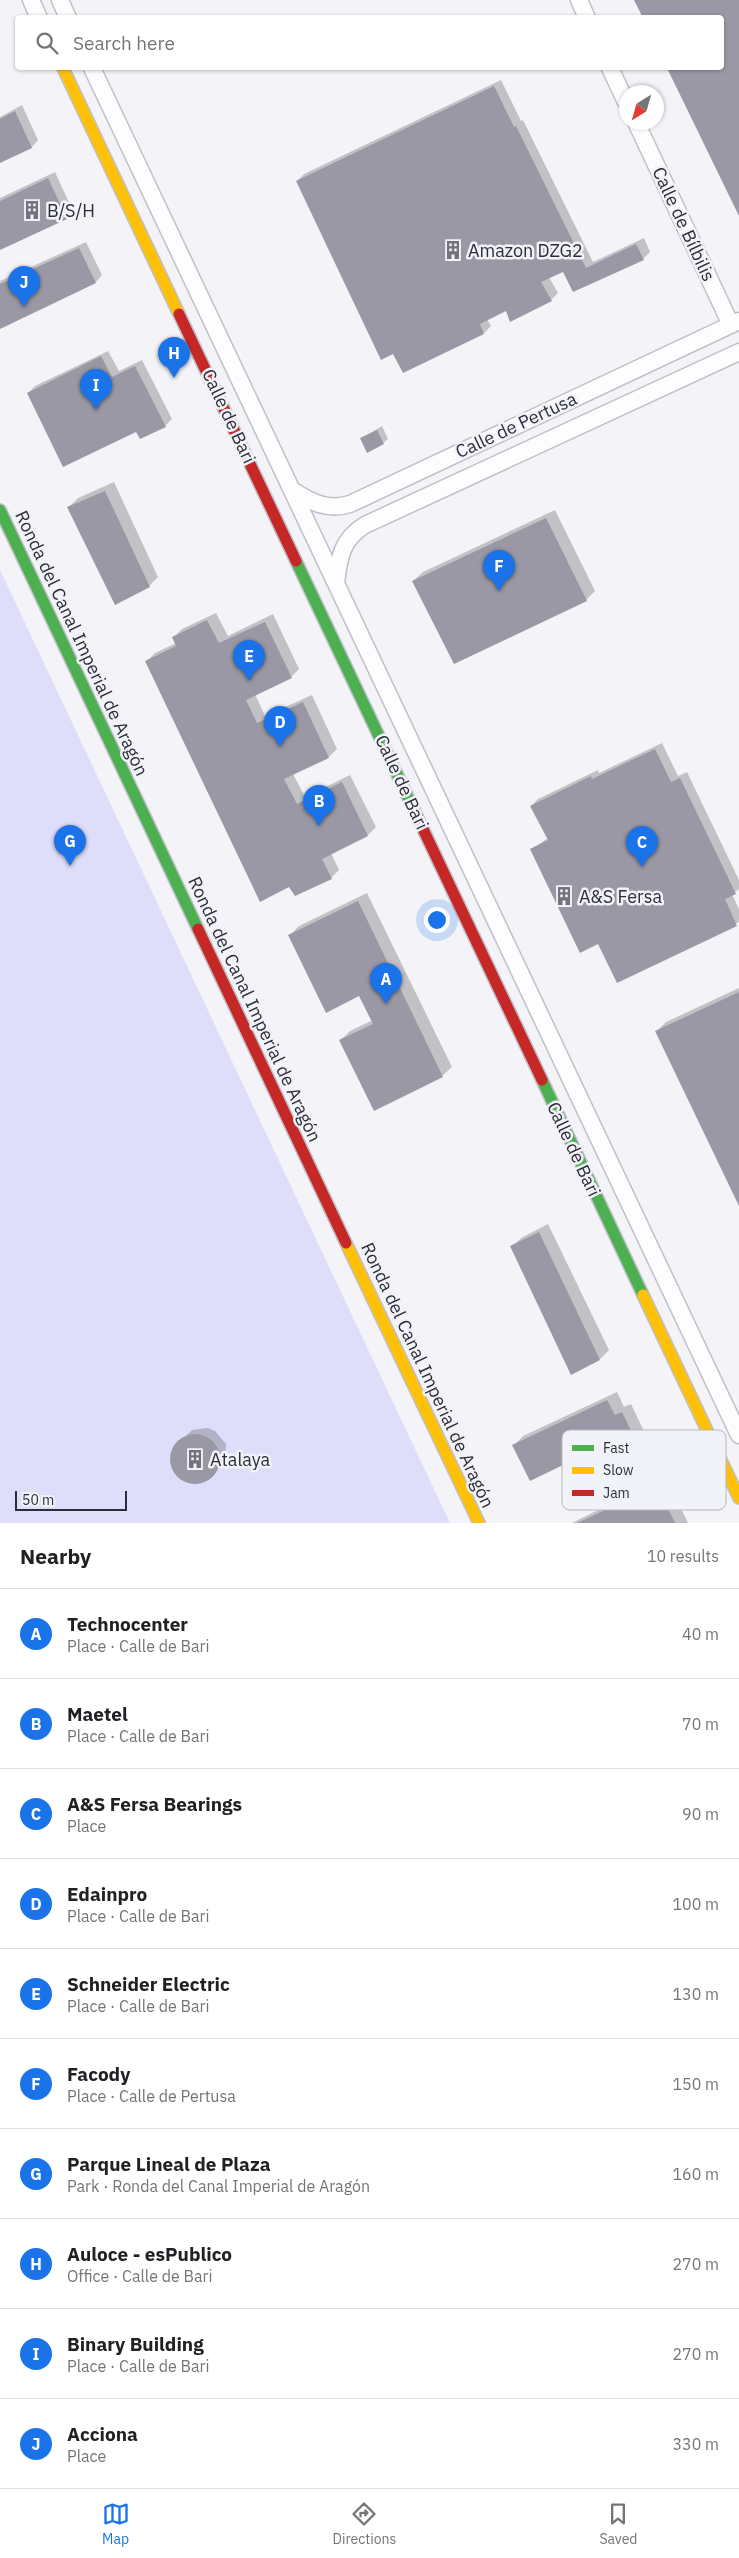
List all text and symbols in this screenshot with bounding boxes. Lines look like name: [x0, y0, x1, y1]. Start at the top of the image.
search box: [15, 15, 724, 70]
icon: search: [33, 29, 61, 57]
text: Search here: [73, 31, 175, 55]
north arrow: [619, 85, 664, 130]
street label: Calle de Bílbilis: [647, 163, 721, 285]
building icon: B/S/H: [21, 199, 43, 221]
place label: B/S/H: [47, 199, 95, 222]
building icon: Amazon DZG2: [442, 239, 464, 261]
place label: Amazon DZG2: [468, 239, 583, 262]
pin: J: [8, 266, 40, 307]
pin: H: [158, 337, 190, 378]
street label: Calle de Bari: [197, 365, 261, 467]
pin: I: [80, 369, 112, 410]
street label: Calle de Pertusa: [452, 387, 581, 463]
street label: Ronda del Canal Imperial de Aragón: [10, 507, 154, 779]
pin: F: [483, 550, 515, 591]
pin: E: [233, 640, 265, 681]
pin: D: [264, 706, 296, 747]
street label: Calle de Bari: [370, 731, 434, 833]
pin: B: [303, 785, 335, 826]
pin: G: [54, 825, 86, 866]
pin: C: [626, 826, 658, 867]
street label: Ronda del Canal Imperial de Aragón: [183, 873, 327, 1145]
building icon: A&S Fersa: [553, 885, 575, 907]
place label: A&S Fersa: [579, 885, 662, 908]
your location: [424, 907, 450, 933]
pin: A: [370, 963, 402, 1004]
street label: Calle de Bari: [542, 1098, 606, 1200]
street label: Ronda del Canal Imperial de Aragón: [356, 1239, 500, 1511]
legend: [562, 1430, 726, 1510]
text: Fast: [603, 1439, 629, 1457]
building icon: Atalaya: [184, 1448, 206, 1470]
place label: Atalaya: [210, 1448, 271, 1471]
text: Slow: [603, 1461, 634, 1479]
text: Jam: [603, 1484, 630, 1502]
scale bar: [15, 1488, 128, 1511]
text: 50 m: [22, 1491, 54, 1509]
text: Nearby: [20, 1542, 91, 1570]
text: 10 results: [647, 1546, 719, 1566]
text: Technocenter: [67, 1612, 188, 1636]
text: A: [31, 1624, 41, 1644]
text: 40 m: [682, 1624, 719, 1644]
text: Place · Calle de Bari: [67, 1636, 209, 1656]
text: Maetel: [67, 1702, 128, 1726]
text: B: [31, 1714, 41, 1734]
text: 70 m: [682, 1714, 719, 1734]
text: Place · Calle de Bari: [67, 1726, 209, 1746]
text: A&S Fersa Bearings: [67, 1792, 242, 1816]
text: C: [31, 1804, 41, 1824]
text: 90 m: [682, 1804, 719, 1824]
text: Place: [67, 1816, 106, 1836]
text: Edainpro: [67, 1882, 147, 1906]
text: D: [30, 1894, 42, 1914]
text: 100 m: [672, 1894, 719, 1914]
text: Place · Calle de Bari: [67, 1906, 209, 1926]
text: Schneider Electric: [67, 1972, 230, 1996]
text: E: [31, 1984, 41, 2004]
text: 130 m: [672, 1984, 719, 2004]
text: Place · Calle de Bari: [67, 1996, 209, 2016]
text: Facody: [67, 2062, 130, 2086]
text: F: [31, 2074, 41, 2094]
text: 150 m: [672, 2074, 719, 2094]
text: Place · Calle de Pertusa: [67, 2086, 236, 2106]
text: Parque Lineal de Plaza: [67, 2152, 271, 2176]
text: G: [30, 2164, 42, 2184]
text: 160 m: [672, 2164, 719, 2184]
text: Park · Ronda del Canal Imperial de Aragón: [67, 2176, 370, 2196]
text: Auloce - esPublico: [67, 2242, 232, 2266]
text: H: [30, 2254, 42, 2274]
text: 270 m: [672, 2254, 719, 2274]
text: Office · Calle de Bari: [67, 2266, 212, 2286]
text: Binary Building: [67, 2332, 204, 2356]
text: I: [33, 2344, 39, 2364]
text: 270 m: [672, 2344, 719, 2364]
text: Place · Calle de Bari: [67, 2356, 209, 2376]
text: Acciona: [67, 2422, 138, 2446]
text: J: [32, 2434, 40, 2454]
text: 330 m: [672, 2434, 719, 2454]
text: Place: [67, 2446, 106, 2466]
tab: Map: [102, 2500, 130, 2548]
tab: Directions: [333, 2500, 396, 2548]
tab: Saved: [599, 2500, 637, 2548]

